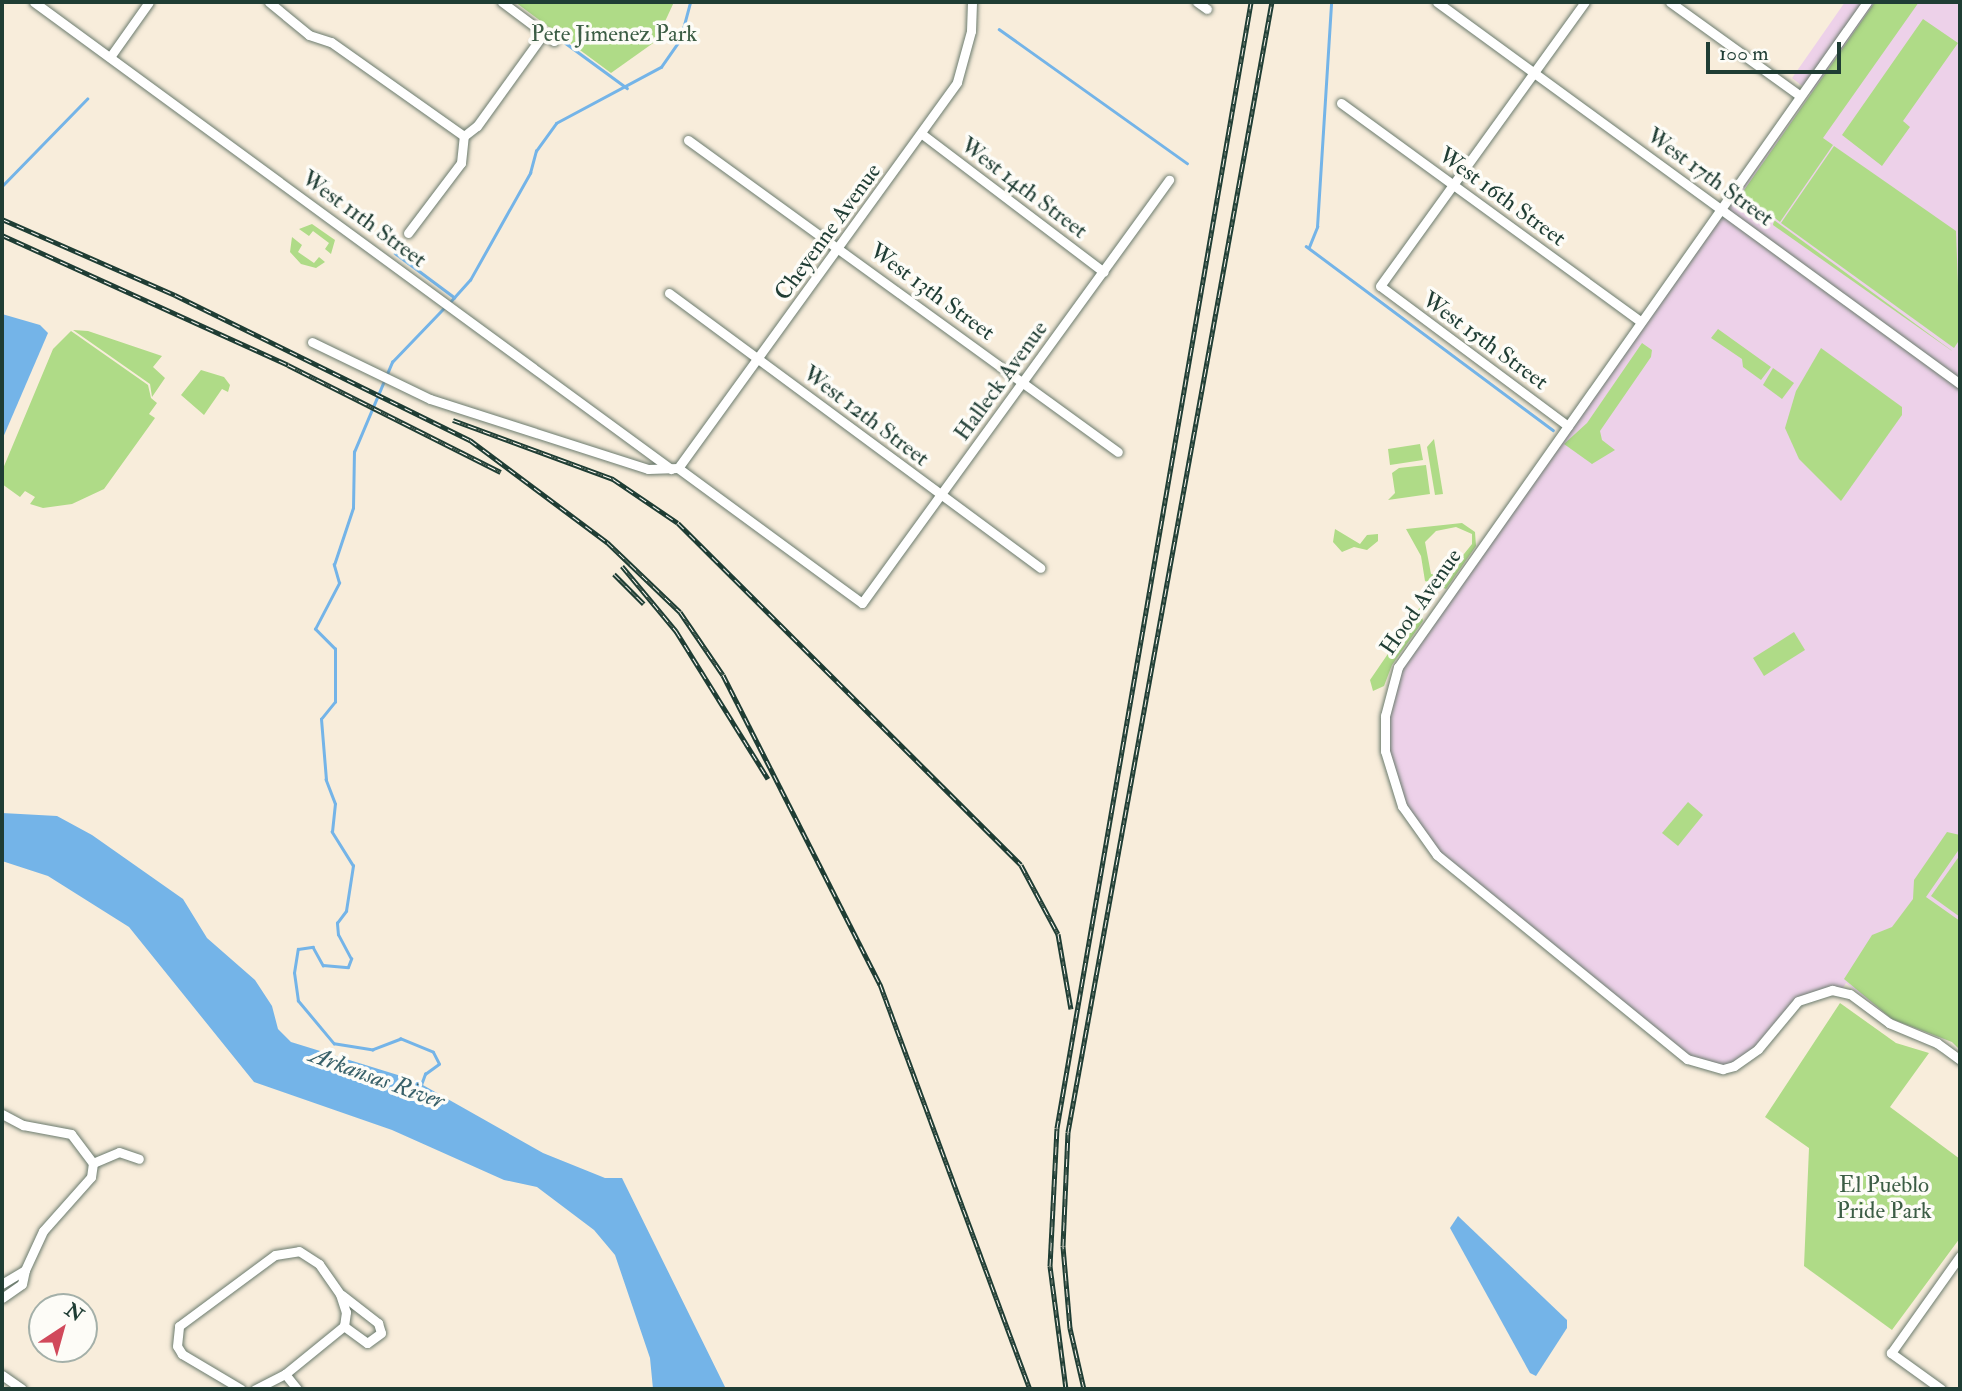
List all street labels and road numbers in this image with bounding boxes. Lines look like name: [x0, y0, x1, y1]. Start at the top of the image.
street label: West 17th Street: [1641, 122, 1779, 232]
street label: West 14th Street: [955, 131, 1093, 245]
street label: West 16th Street: [1433, 142, 1571, 252]
street label: Cheyenne Avenue: [769, 158, 887, 306]
street label: West 11th Street: [296, 165, 432, 273]
street label: West 13th Street: [864, 237, 1000, 347]
street label: West 15th Street: [1417, 286, 1553, 396]
street label: Halleck Avenue: [948, 316, 1054, 446]
street label: West 12th Street: [797, 360, 935, 472]
street label: Hood Avenue: [1374, 544, 1468, 660]

